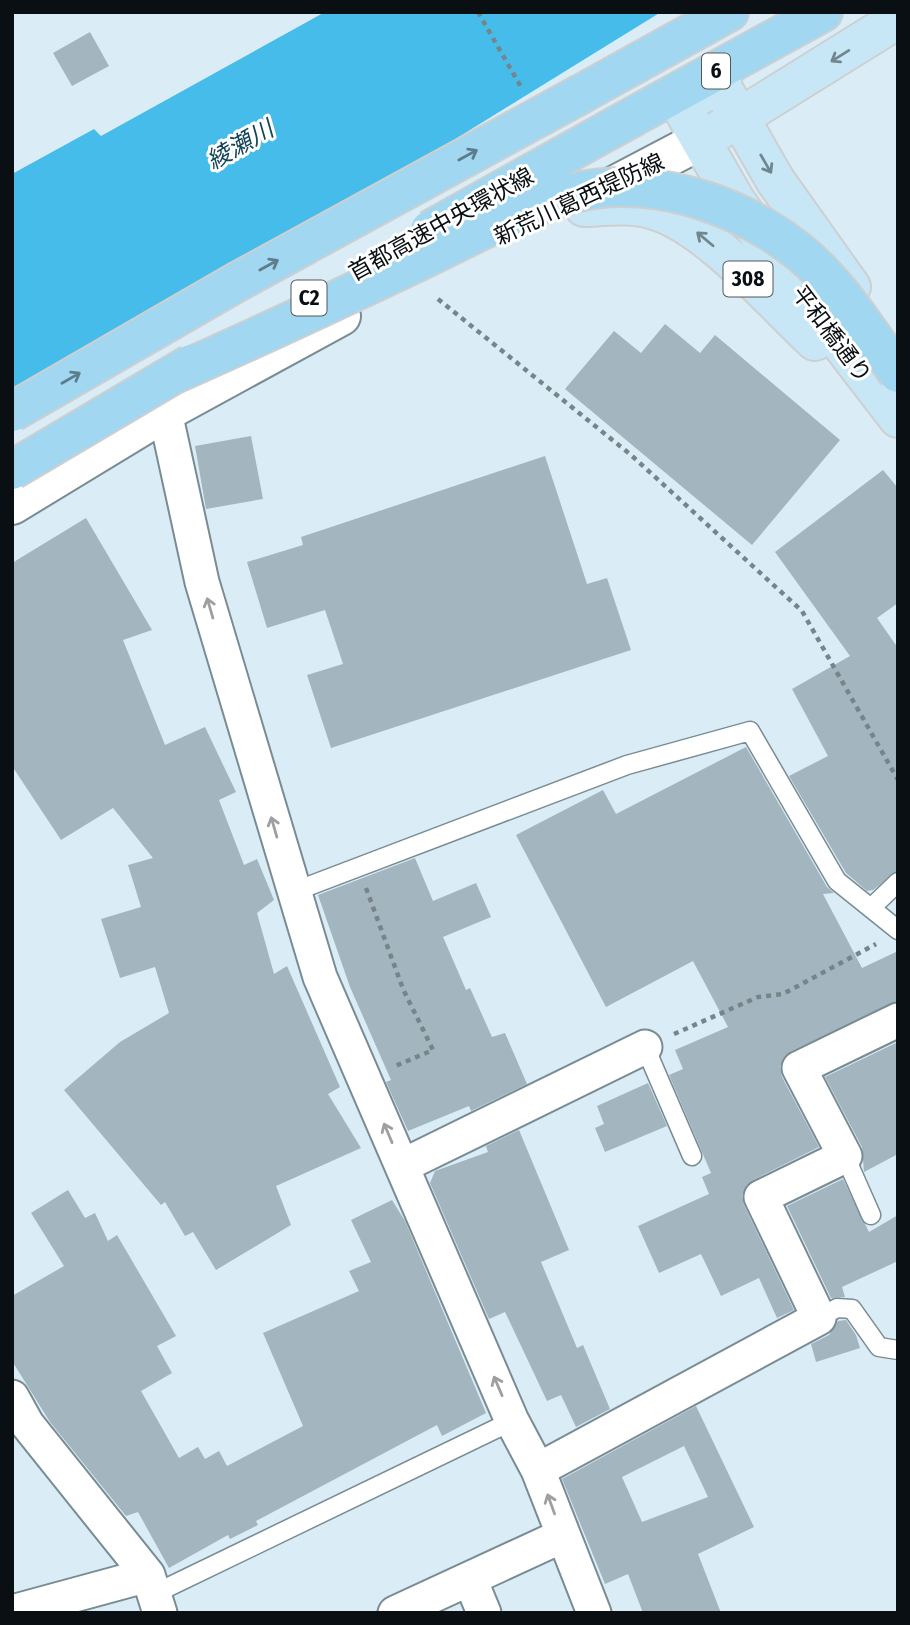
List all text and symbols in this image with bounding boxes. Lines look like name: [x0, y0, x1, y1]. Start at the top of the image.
one-way arrow: [831, 48, 850, 63]
road number: 6: [702, 54, 730, 88]
water label: 綾瀬川: [202, 113, 281, 175]
street label: 新荒川葛西堤防線: [490, 147, 668, 251]
one-way arrow: [458, 148, 478, 162]
one-way arrow: [759, 153, 773, 173]
street label: 首都高速中央環状線: [344, 162, 538, 286]
one-way arrow: [696, 231, 714, 247]
one-way arrow: [258, 257, 279, 271]
road number: 308: [724, 262, 772, 296]
road number: C2: [292, 280, 326, 316]
street label: 平和橋通り: [786, 280, 878, 388]
one-way arrow: [61, 370, 81, 384]
one-way arrow: [202, 598, 215, 620]
one-way arrow: [267, 816, 280, 838]
one-way arrow: [381, 1122, 394, 1144]
one-way arrow: [490, 1376, 503, 1398]
one-way arrow: [543, 1493, 556, 1515]

